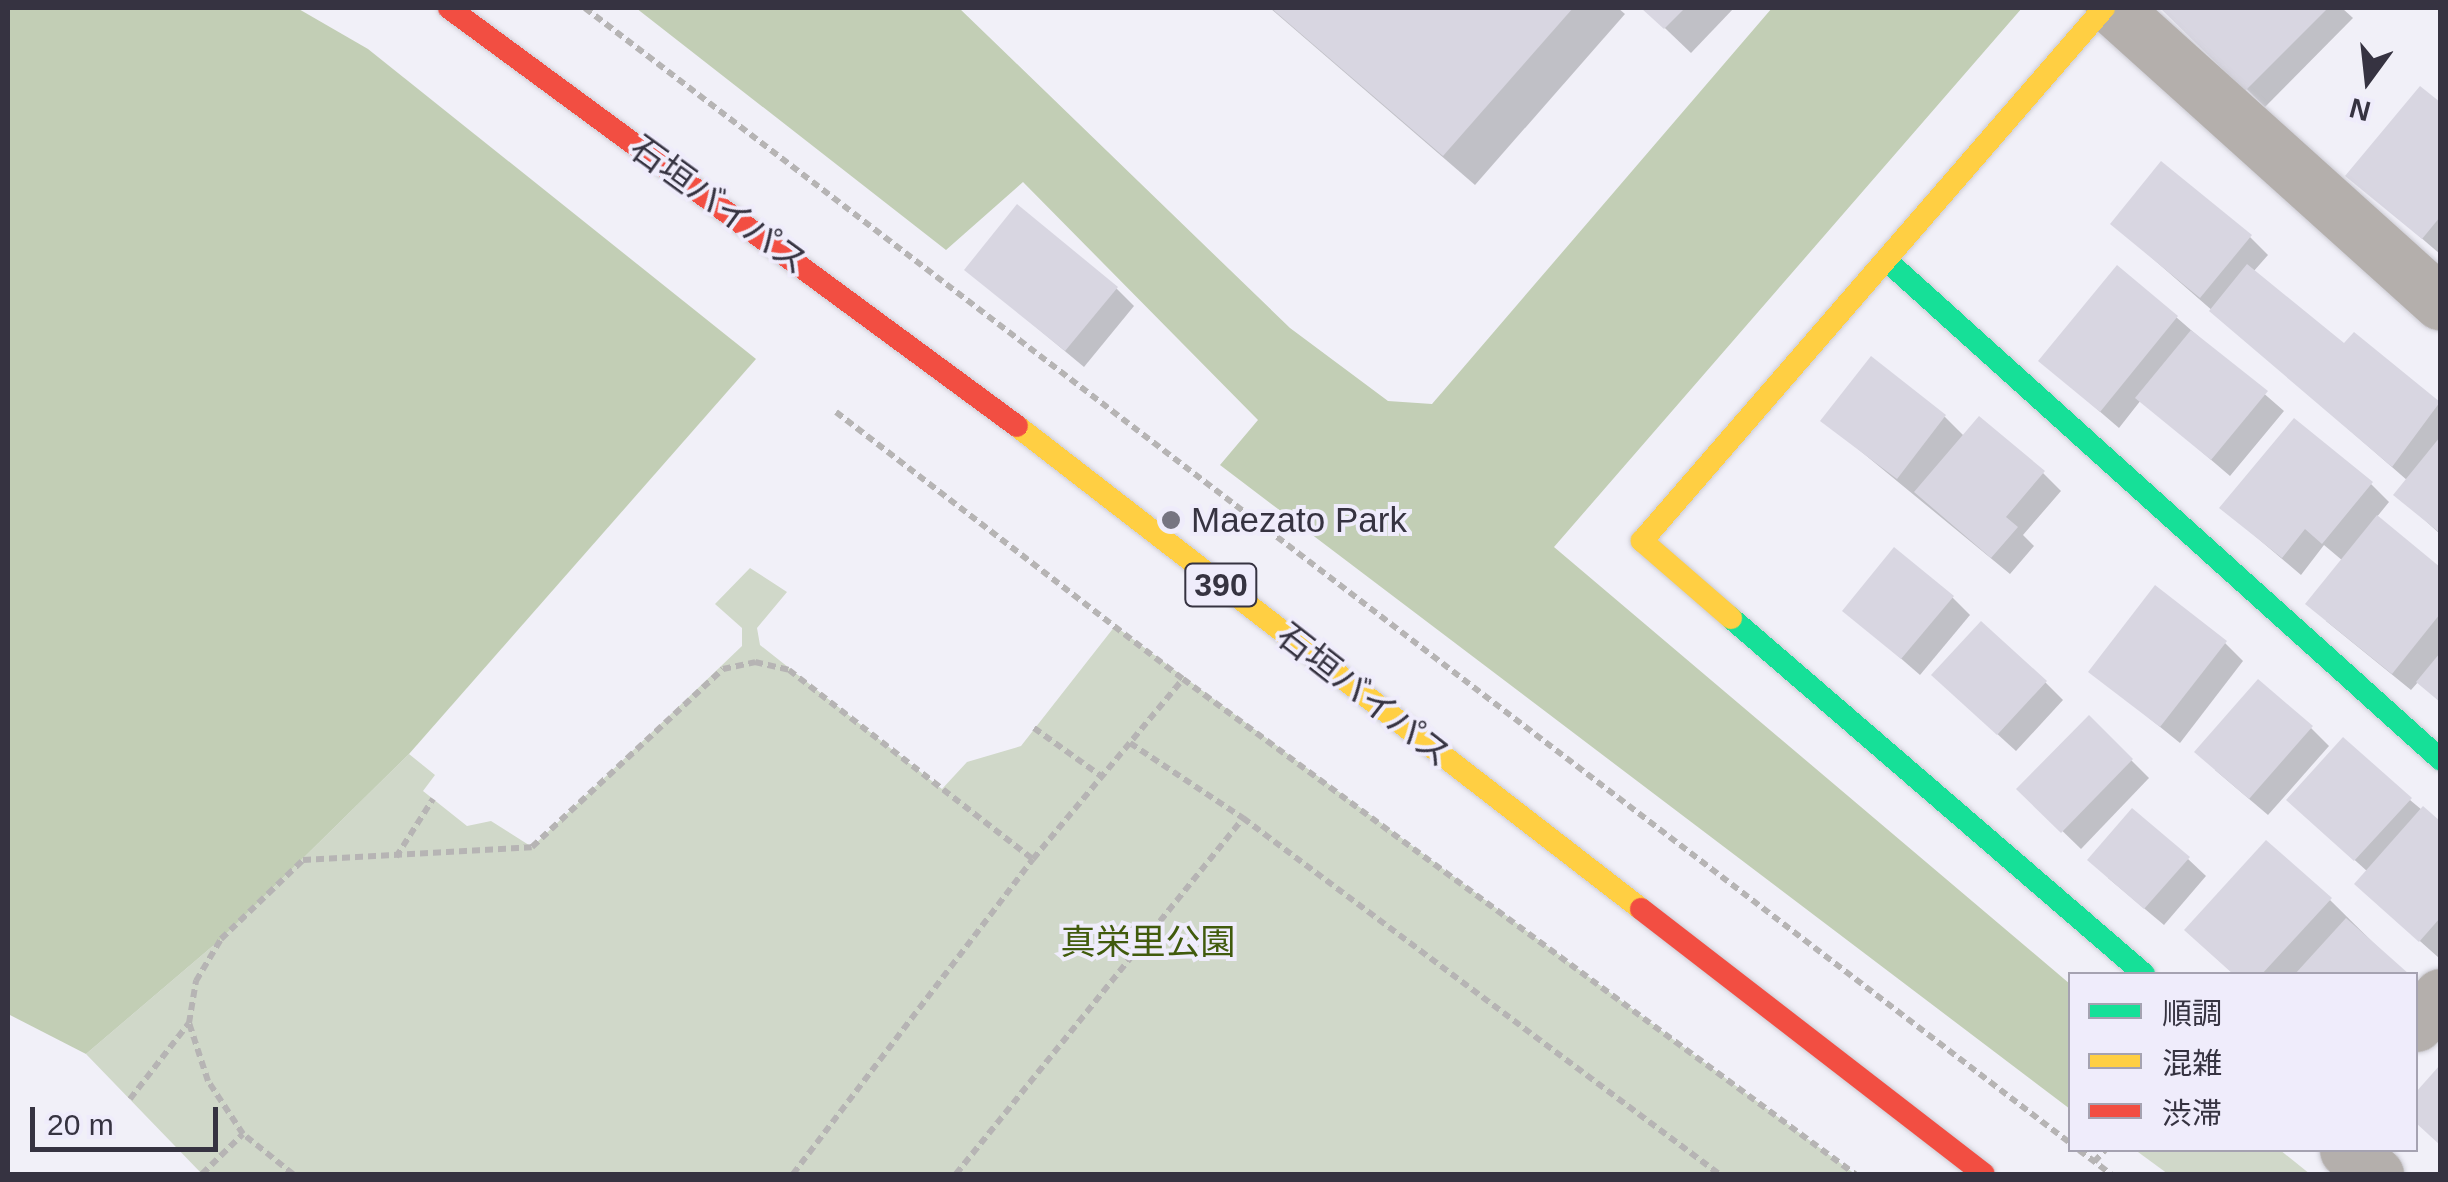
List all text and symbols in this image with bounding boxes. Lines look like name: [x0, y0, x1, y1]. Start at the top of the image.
north arrow: [2318, 30, 2418, 130]
text: N: [2346, 92, 2374, 127]
street label: 石垣バイパス: [622, 126, 816, 284]
place label: Maezato Park: [1191, 499, 1407, 541]
marker: Maezato Park: [1160, 509, 1182, 531]
road number: 390: [1184, 558, 1258, 612]
street label: 石垣バイパス: [1268, 614, 1460, 776]
park label: 真栄里公園: [1061, 921, 1235, 963]
legend: [2068, 972, 2418, 1152]
text: 順調: [2162, 997, 2222, 1030]
text: 混雑: [2162, 1047, 2222, 1080]
scale bar: [35, 1087, 222, 1149]
text: 渋滞: [2162, 1097, 2222, 1130]
text: 20 m: [47, 1108, 114, 1141]

